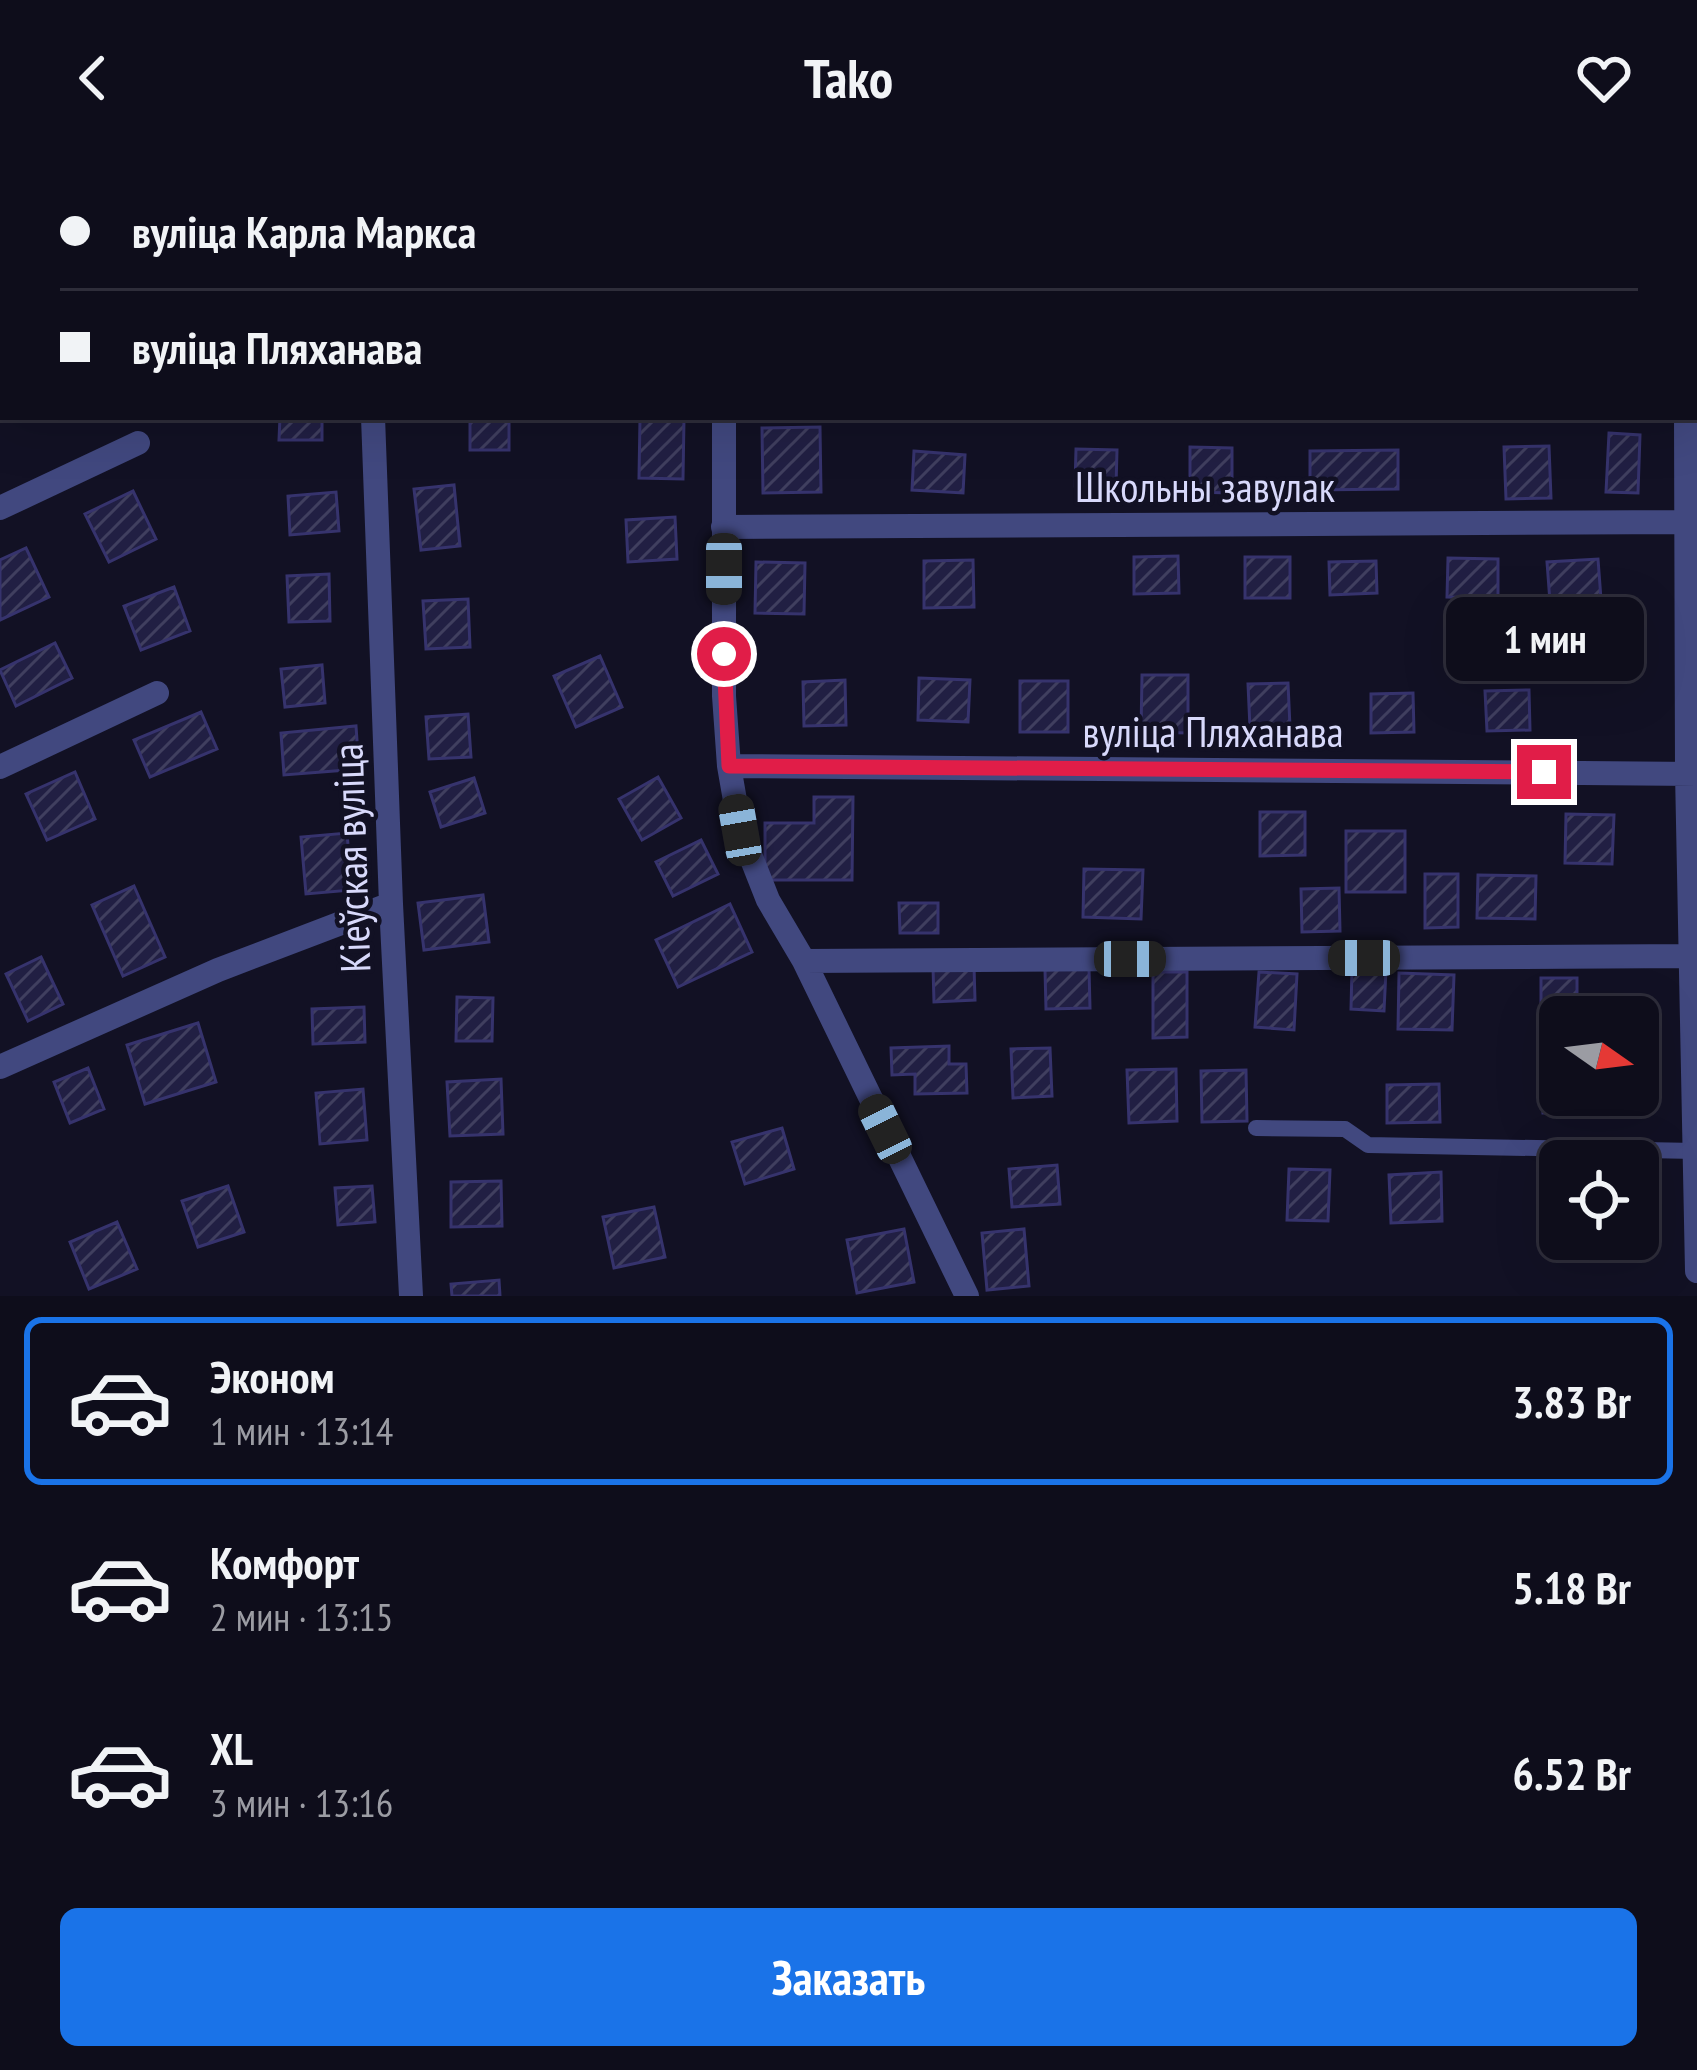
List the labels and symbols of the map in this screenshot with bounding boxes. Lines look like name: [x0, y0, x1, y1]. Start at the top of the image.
street label: Школьны завулак: [1075, 459, 1335, 514]
car: [706, 533, 742, 605]
callout: 1 мин: [1445, 598, 1643, 682]
route start: [697, 627, 751, 681]
street label: вуліца Пляханава: [1083, 704, 1343, 759]
street label: Кіеўская вуліца: [320, 743, 382, 973]
route end: [1517, 745, 1571, 799]
car: [716, 791, 764, 869]
car: [1328, 940, 1400, 976]
car: [1094, 941, 1166, 977]
north arrow: [1539, 996, 1659, 1116]
car: [853, 1089, 917, 1169]

